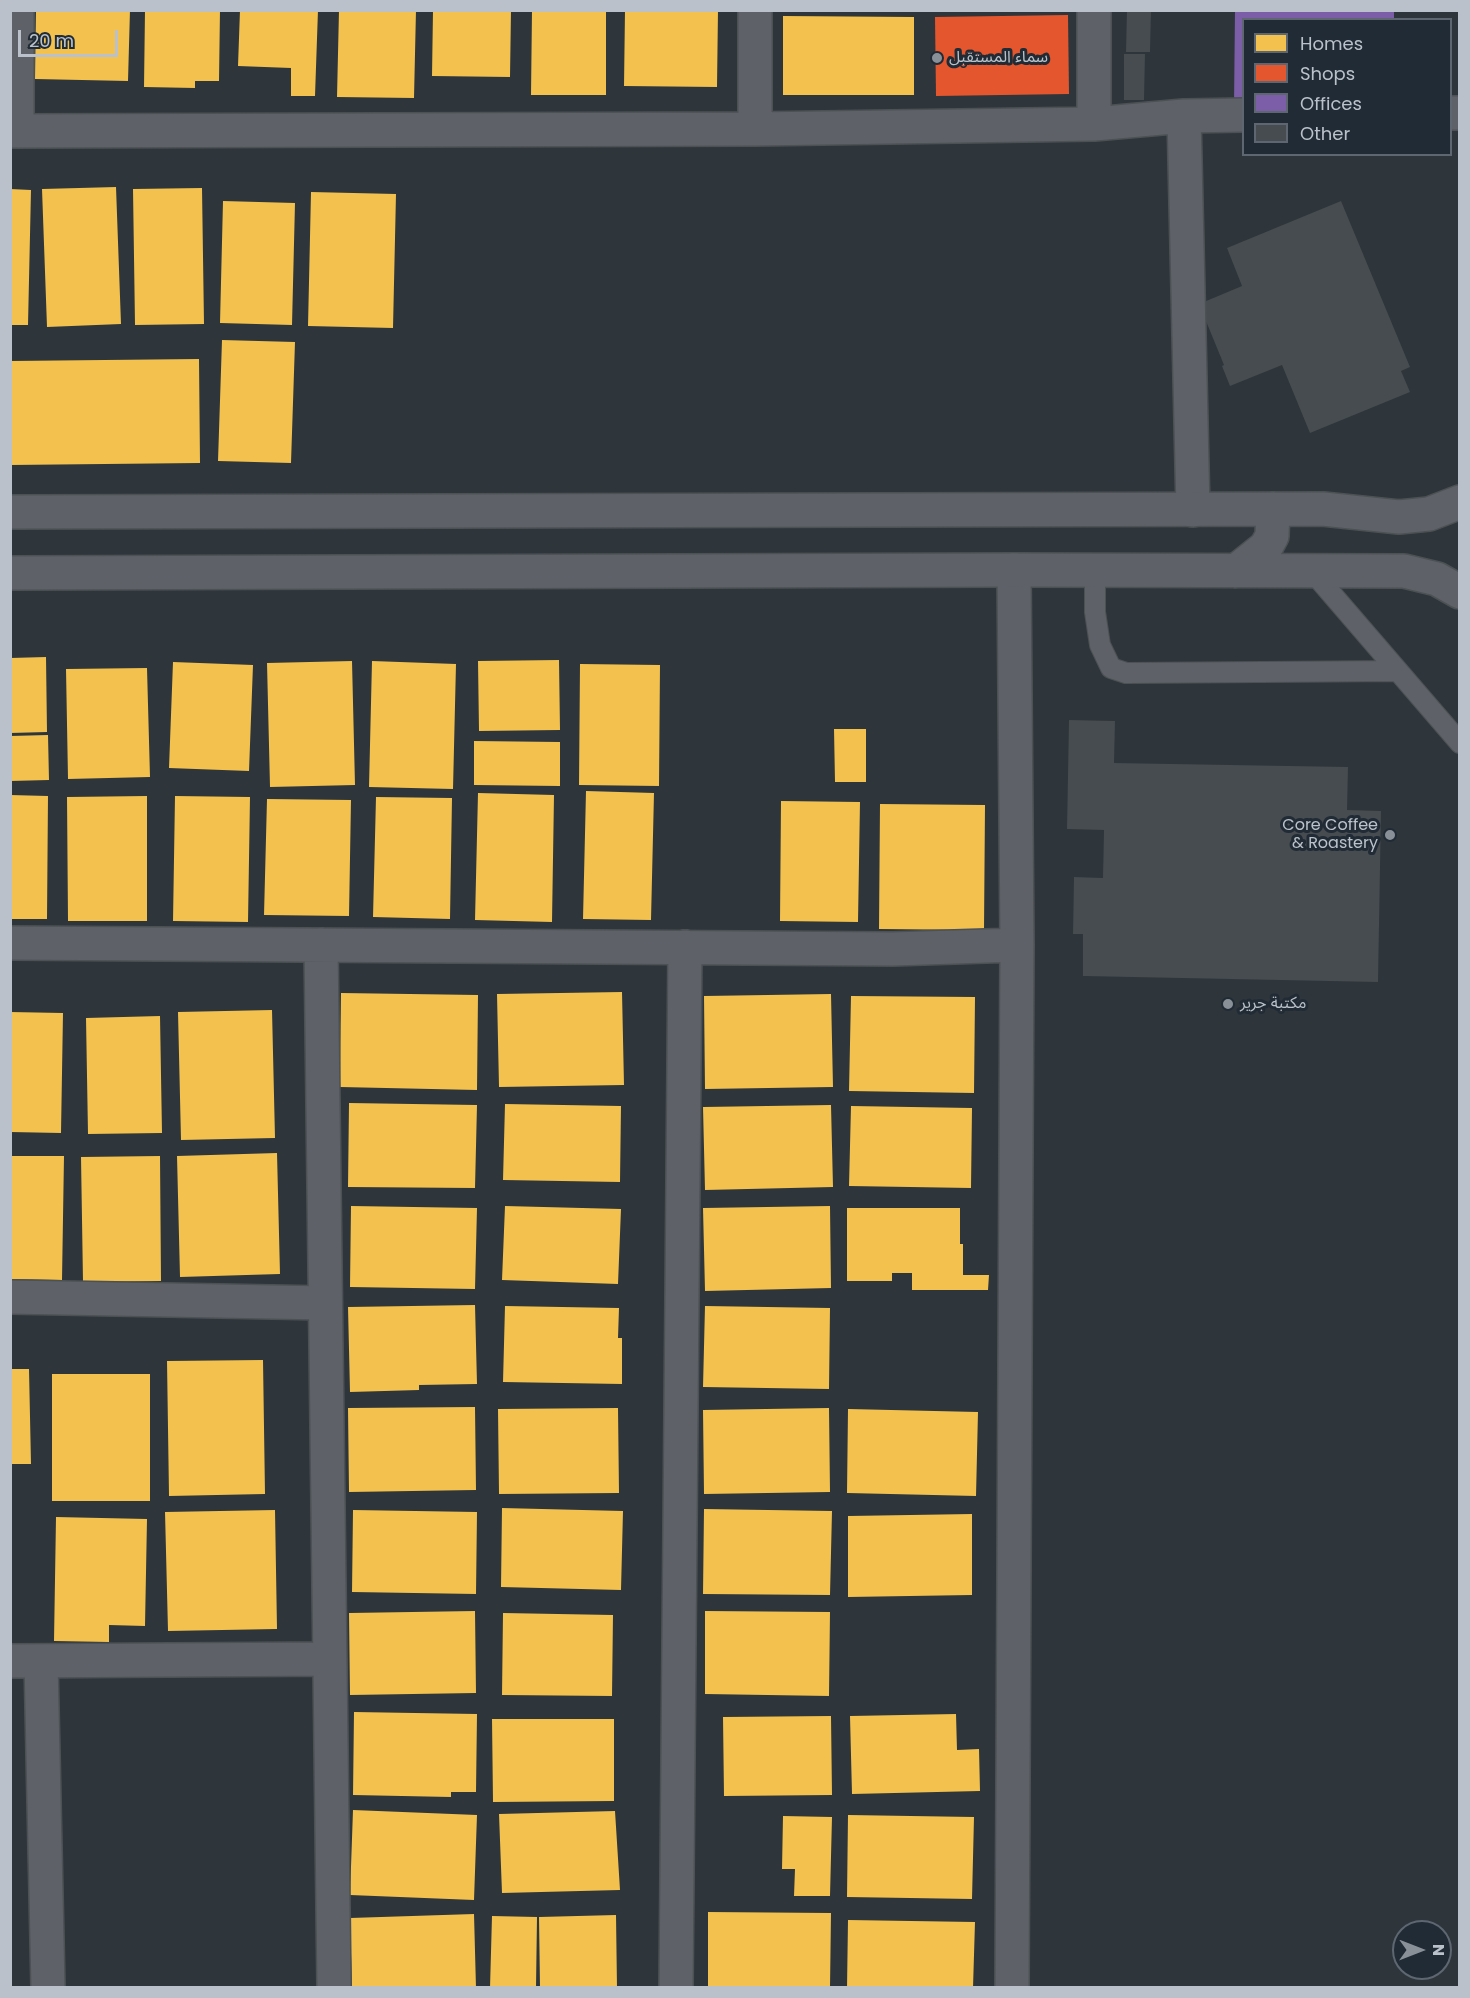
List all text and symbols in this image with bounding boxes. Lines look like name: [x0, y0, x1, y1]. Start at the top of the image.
scale bar: [21, 18, 122, 56]
legend: [1242, 18, 1452, 156]
text: 20 m: [29, 28, 74, 53]
text: Homes: [1300, 31, 1363, 56]
place label: سماء المستقبل: [949, 48, 1048, 68]
marker: سماء المستقبل: [930, 51, 944, 65]
text: Shops: [1300, 61, 1355, 86]
text: Offices: [1300, 91, 1362, 116]
text: Other: [1300, 121, 1350, 146]
place label: Core Coffee & Roastery: [1282, 816, 1378, 854]
marker: Core Coffee & Roastery: [1383, 828, 1397, 842]
place label: مكتبة جرير: [1240, 994, 1306, 1014]
marker: مكتبة جرير: [1221, 997, 1235, 1011]
north arrow: [1392, 1920, 1452, 1980]
text: N: [1427, 1944, 1450, 1956]

